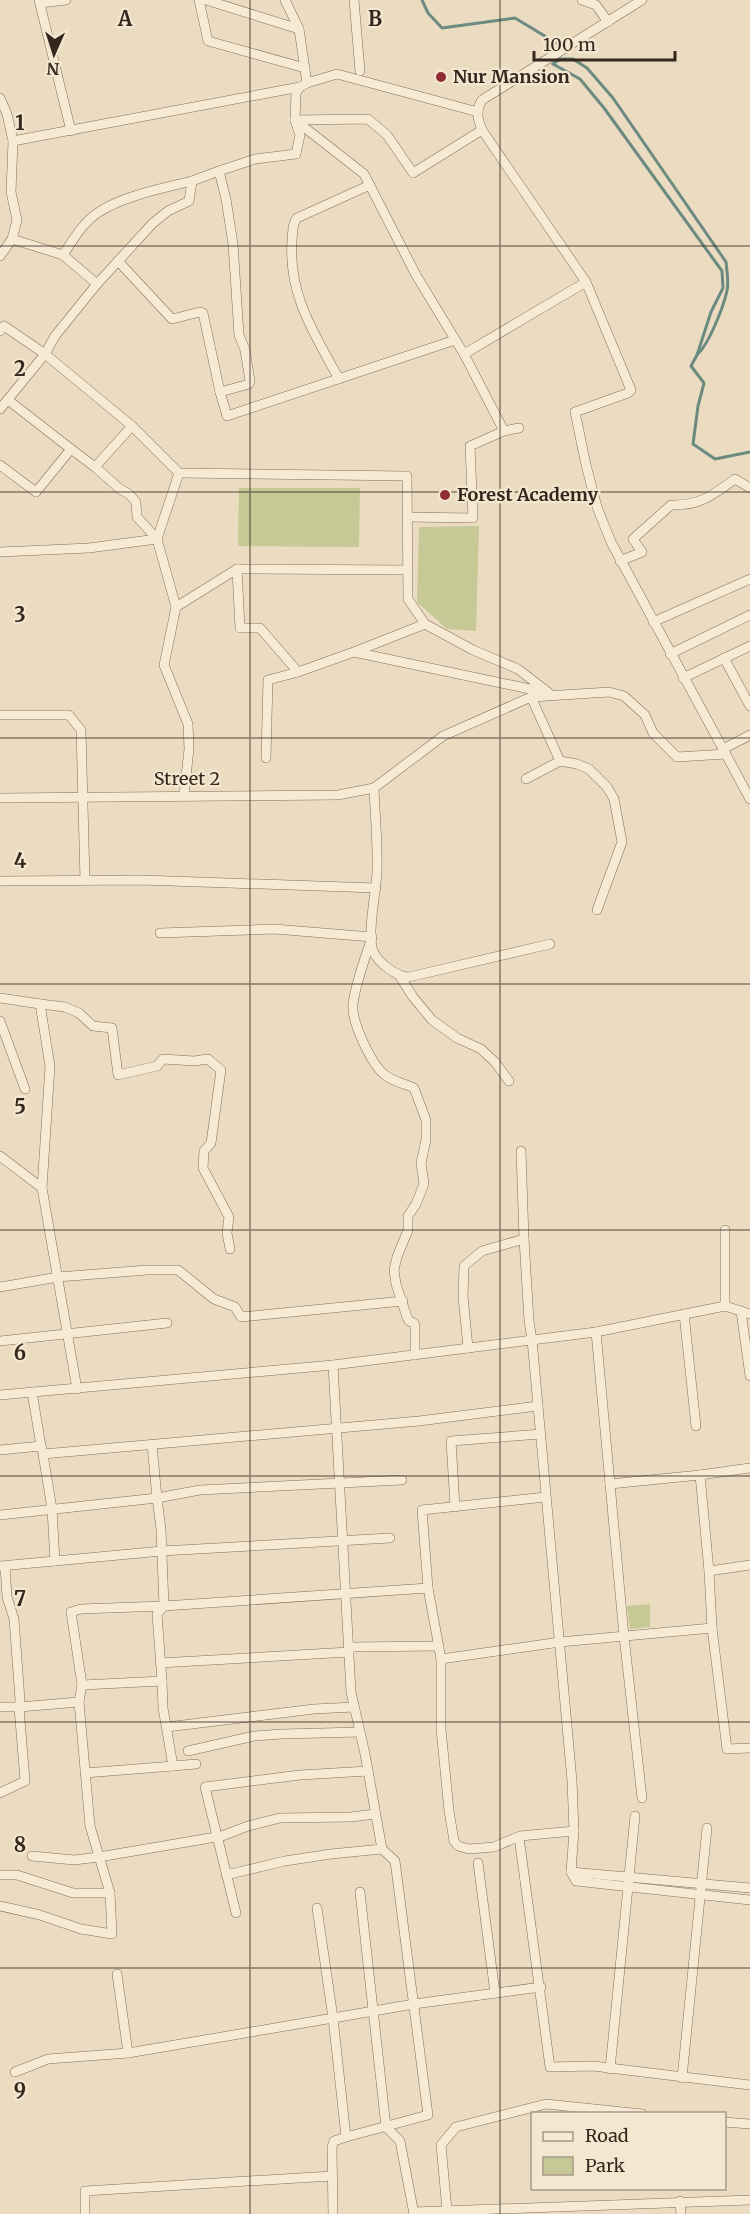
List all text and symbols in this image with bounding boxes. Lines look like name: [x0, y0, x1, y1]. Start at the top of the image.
text: A: [117, 6, 133, 31]
text: B: [368, 6, 382, 31]
north arrow: [24, 24, 84, 84]
scale bar: [534, 24, 675, 62]
text: 100 m: [543, 33, 596, 56]
text: N: [46, 59, 60, 79]
place label: Nur Mansion: [453, 65, 570, 88]
marker: Nur Mansion: [434, 70, 448, 84]
text: 1: [15, 110, 25, 135]
text: 2: [14, 356, 26, 381]
place label: Forest Academy: [457, 483, 598, 506]
marker: Forest Academy: [438, 488, 452, 502]
text: 3: [14, 602, 26, 627]
street label: Street 2: [154, 767, 220, 790]
text: 4: [14, 848, 27, 873]
text: 5: [14, 1094, 26, 1119]
text: 6: [14, 1340, 26, 1365]
text: 7: [14, 1586, 26, 1611]
text: 8: [14, 1832, 26, 1857]
text: 9: [14, 2078, 26, 2103]
legend: [531, 2112, 726, 2190]
text: Road: [585, 2124, 629, 2147]
text: Park: [585, 2154, 626, 2177]

